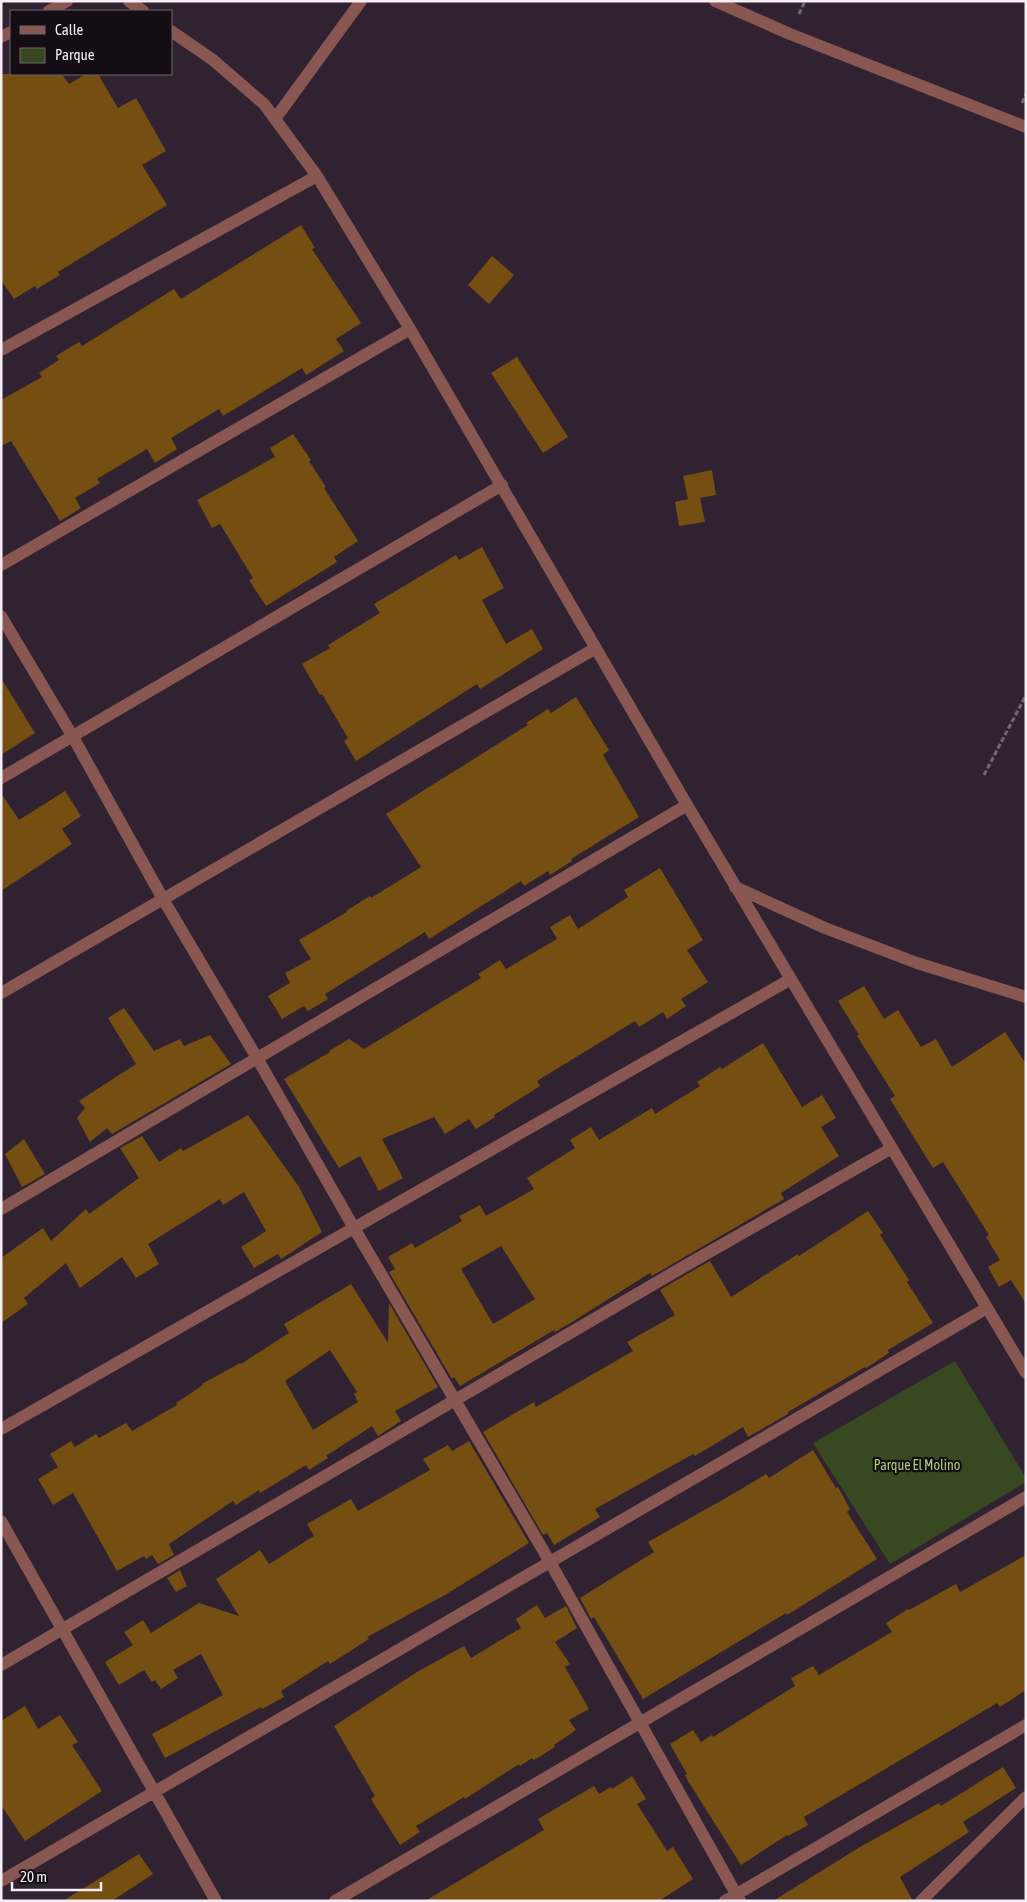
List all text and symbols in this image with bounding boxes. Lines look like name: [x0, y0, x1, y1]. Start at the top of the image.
legend: [10, 10, 172, 75]
text: Calle: [55, 21, 84, 38]
text: Parque: [55, 46, 95, 63]
park label: Parque El Molino: [874, 1457, 960, 1473]
scale bar: [12, 1860, 101, 1892]
text: 20 m: [20, 1868, 47, 1885]

